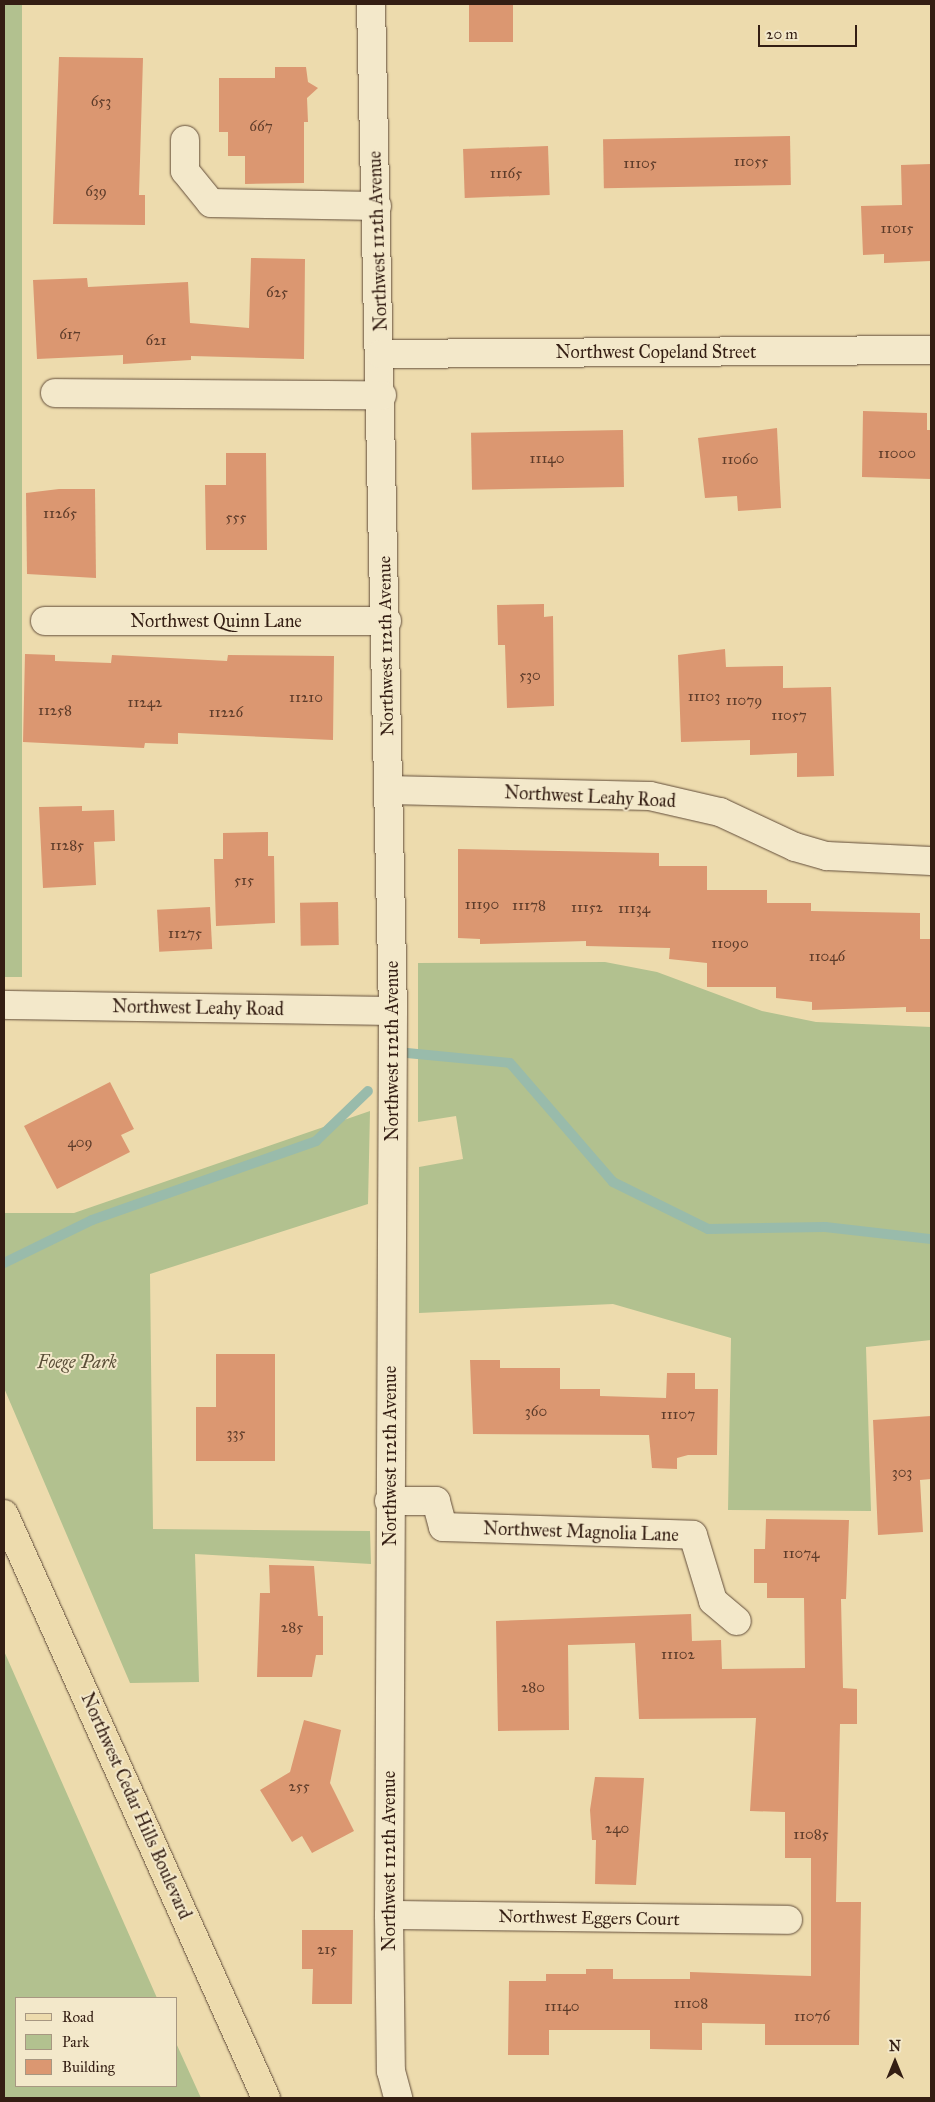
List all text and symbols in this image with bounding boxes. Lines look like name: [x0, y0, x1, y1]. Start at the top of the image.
scale bar: [760, 15, 859, 47]
text: 20 m: [766, 25, 798, 43]
house number: 653: [91, 93, 111, 111]
house number: 667: [249, 118, 273, 136]
street label: Northwest 112th Avenue: [364, 150, 392, 332]
house number: 11055: [734, 153, 768, 171]
house number: 11105: [623, 155, 657, 173]
house number: 11165: [490, 165, 522, 183]
house number: 639: [85, 183, 107, 201]
house number: 11015: [880, 220, 914, 238]
house number: 625: [266, 284, 288, 302]
house number: 617: [59, 326, 81, 344]
house number: 621: [145, 332, 167, 350]
street label: Northwest Copeland Street: [556, 341, 756, 363]
house number: 11000: [878, 445, 916, 463]
house number: 11140: [530, 450, 564, 468]
house number: 11060: [722, 451, 758, 469]
house number: 11265: [43, 505, 77, 523]
house number: 555: [226, 509, 246, 527]
street label: Northwest 112th Avenue: [374, 556, 398, 736]
street label: Northwest Quinn Lane: [130, 610, 302, 632]
house number: 530: [519, 667, 541, 685]
house number: 11103: [688, 688, 720, 706]
house number: 11210: [289, 689, 323, 707]
house number: 11079: [726, 692, 762, 710]
house number: 11242: [127, 694, 163, 712]
house number: 11258: [38, 702, 72, 720]
house number: 11226: [209, 704, 243, 722]
house number: 11057: [771, 707, 807, 725]
street label: Northwest Leahy Road: [504, 782, 676, 812]
house number: 11285: [50, 837, 84, 855]
house number: 515: [234, 872, 254, 890]
house number: 11190: [465, 896, 499, 914]
house number: 11178: [512, 897, 546, 915]
house number: 11152: [571, 899, 603, 917]
house number: 11134: [618, 900, 650, 918]
house number: 11275: [168, 925, 202, 943]
house number: 11090: [711, 935, 749, 953]
house number: 11046: [809, 948, 845, 966]
street label: Northwest 112th Avenue: [381, 961, 403, 1141]
street label: Northwest Leahy Road: [112, 996, 284, 1020]
house number: 409: [67, 1134, 93, 1152]
park label: Foege Park: [37, 1351, 117, 1373]
street label: Northwest 112th Avenue: [379, 1366, 401, 1546]
house number: 360: [525, 1403, 547, 1421]
house number: 11107: [661, 1406, 695, 1424]
house number: 335: [227, 1425, 245, 1443]
house number: 303: [892, 1464, 912, 1482]
street label: Northwest Magnolia Lane: [483, 1518, 679, 1546]
house number: 11074: [783, 1545, 819, 1563]
house number: 285: [281, 1619, 303, 1637]
house number: 11102: [661, 1646, 695, 1664]
house number: 280: [521, 1679, 545, 1697]
street label: Northwest Cedar Hills Boulevard: [76, 1689, 196, 1923]
street label: Northwest 112th Avenue: [378, 1771, 400, 1951]
house number: 255: [288, 1778, 310, 1796]
house number: 240: [605, 1820, 629, 1838]
house number: 11085: [793, 1826, 829, 1844]
street label: Northwest Eggers Court: [498, 1906, 680, 1930]
house number: 215: [317, 1941, 337, 1959]
house number: 11108: [674, 1995, 708, 2013]
legend: [15, 1997, 178, 2087]
house number: 11140: [545, 1998, 579, 2016]
text: Road: [62, 2008, 94, 2026]
house number: 11076: [794, 2008, 830, 2026]
text: Park: [62, 2033, 89, 2051]
north arrow: [870, 2037, 920, 2087]
text: N: [889, 2038, 901, 2055]
text: Building: [62, 2058, 115, 2076]

